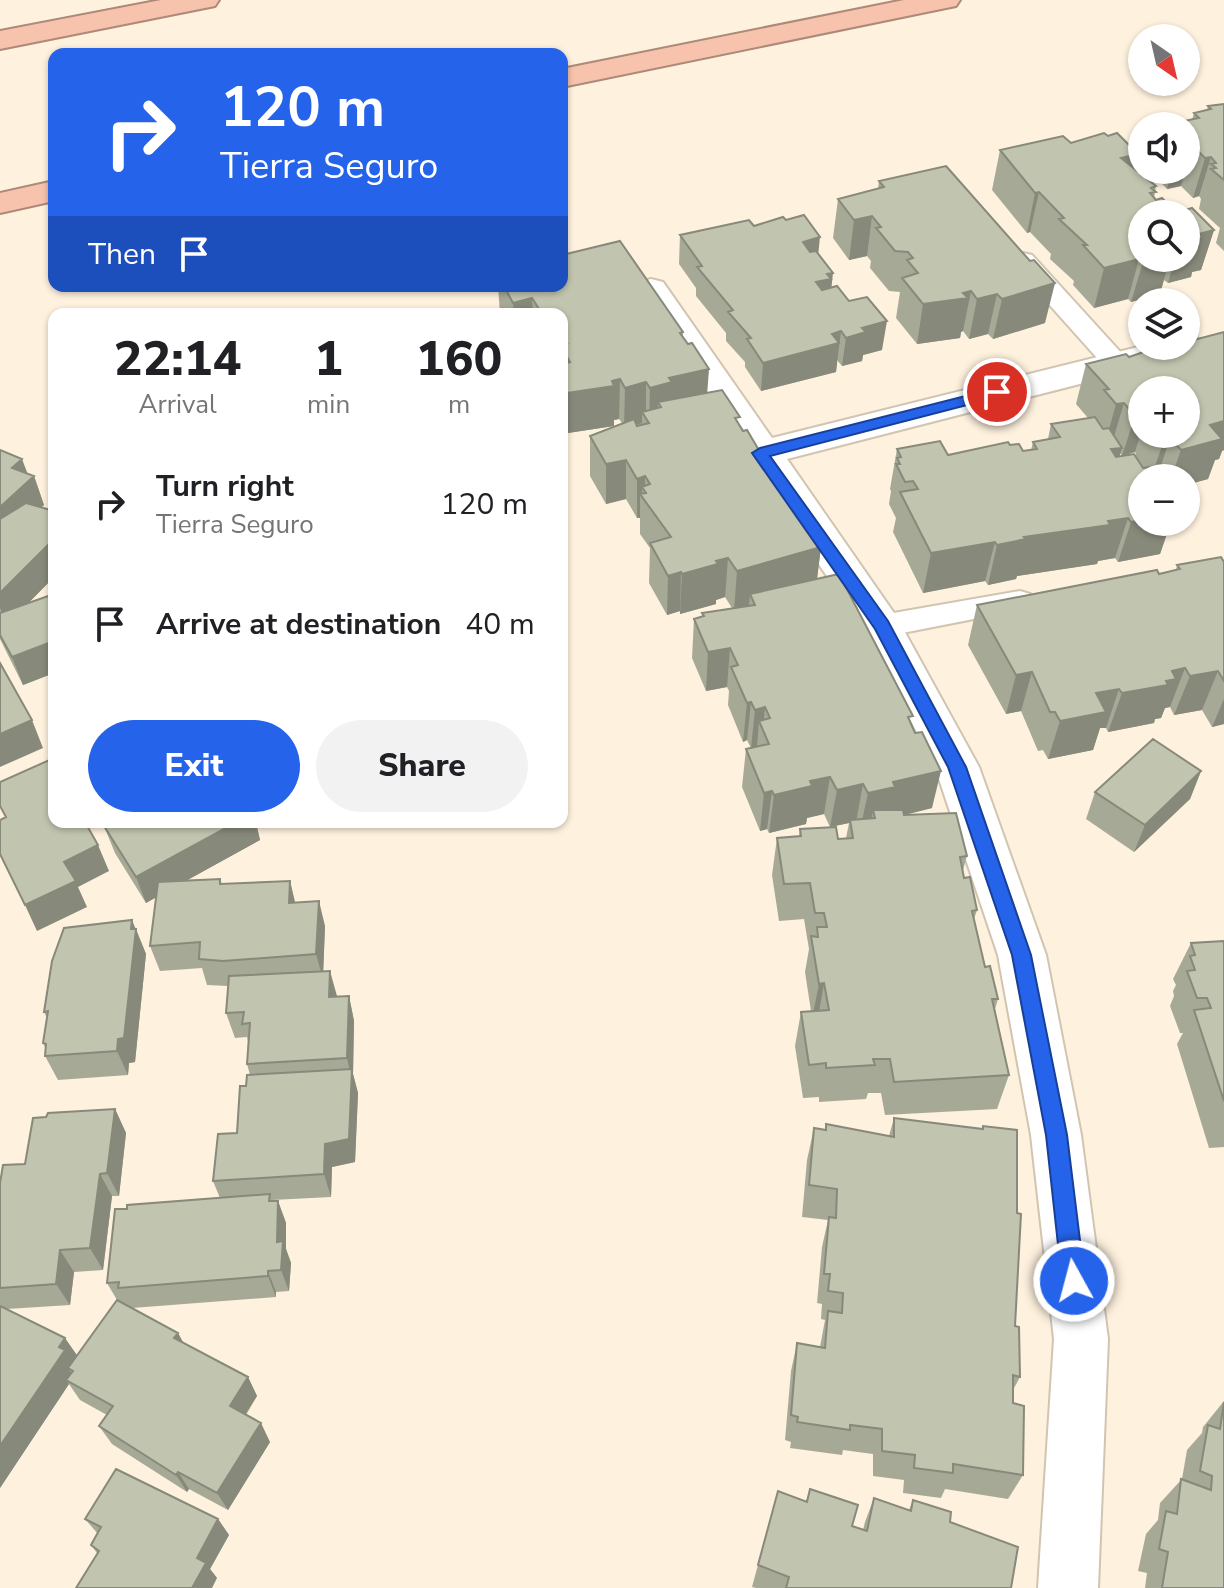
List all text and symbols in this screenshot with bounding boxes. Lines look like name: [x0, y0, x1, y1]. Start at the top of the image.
north arrow: [1128, 24, 1200, 96]
map controls: [1128, 24, 1200, 536]
text: 120 m: [220, 69, 385, 146]
icon: right: [88, 80, 192, 184]
button: sound: [1128, 112, 1200, 184]
text: Tierra Seguro: [220, 142, 438, 191]
button: search: [1128, 200, 1200, 272]
icon: arrive: [172, 232, 216, 276]
text: Then: [88, 234, 156, 275]
button: layers: [1128, 288, 1200, 360]
text: 22:14: [114, 326, 241, 392]
text: 1: [314, 326, 343, 392]
text: 160: [416, 326, 502, 392]
pin: [963, 358, 1031, 426]
icon: arrive: [975, 370, 1019, 414]
button: +: [1128, 376, 1200, 448]
text: Arrival: [138, 387, 217, 422]
text: min: [307, 387, 350, 422]
text: m: [448, 387, 470, 422]
button: −: [1128, 464, 1200, 536]
text: Turn right: [156, 466, 294, 507]
icon: right: [88, 482, 132, 526]
text: 120 m: [441, 484, 528, 525]
text: Tierra Seguro: [156, 507, 314, 542]
icon: arrive: [88, 602, 132, 646]
text: Arrive at destination: [156, 604, 441, 645]
text: 40 m: [465, 604, 535, 645]
button: Exit: [88, 720, 300, 812]
button: Share: [316, 720, 528, 812]
position arrow: [1032, 1239, 1116, 1323]

